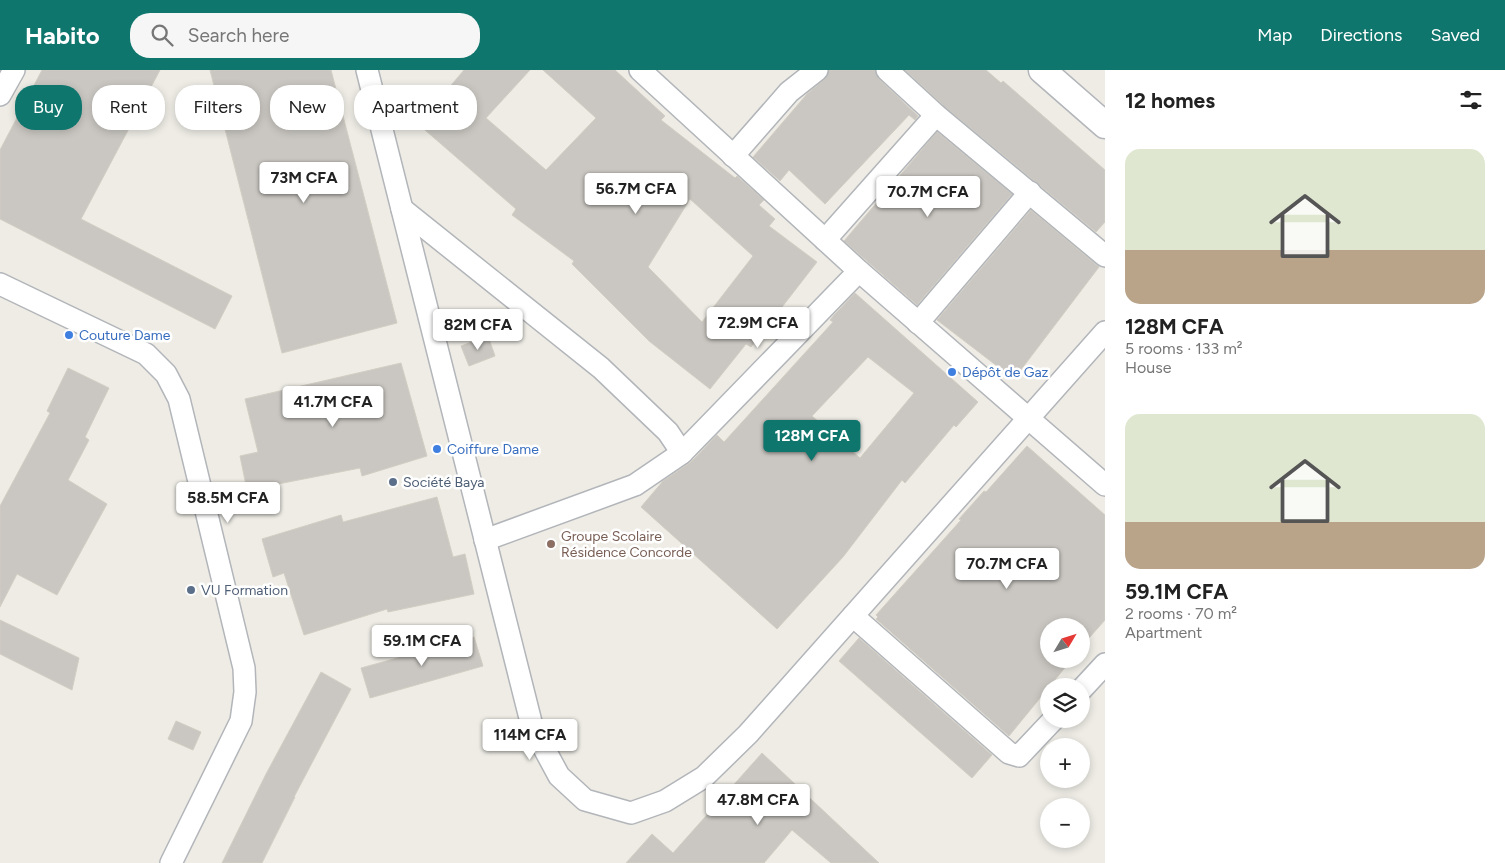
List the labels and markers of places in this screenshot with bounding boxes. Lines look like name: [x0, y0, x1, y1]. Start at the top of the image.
pin: 73M CFA: [258, 162, 350, 204]
pin: 56.7M CFA: [579, 172, 693, 215]
pin: 70.7M CFA: [871, 176, 985, 218]
pin: 72.9M CFA: [701, 306, 815, 349]
pin: 82M CFA: [432, 308, 524, 351]
place label: Couture Dame: [79, 327, 171, 344]
marker: Couture Dame: [63, 329, 75, 341]
place label: Dépôt de Gaz: [962, 364, 1049, 381]
marker: Dépôt de Gaz: [946, 366, 958, 378]
pin: 41.7M CFA: [276, 386, 390, 428]
pin: 128M CFA: [760, 420, 864, 462]
place label: Coiffure Dame: [447, 441, 539, 458]
marker: Coiffure Dame: [431, 443, 443, 455]
place label: Société Baya: [403, 474, 485, 491]
marker: Société Baya: [387, 476, 399, 488]
pin: 58.5M CFA: [171, 482, 285, 524]
place label: Groupe Scolaire Résidence Concorde: [561, 528, 692, 561]
marker: Groupe Scolaire Résidence Concorde: [545, 538, 557, 550]
pin: 70.7M CFA: [950, 548, 1064, 590]
place label: VU Formation: [201, 582, 288, 599]
marker: VU Formation: [185, 584, 197, 596]
pin: 59.1M CFA: [365, 624, 479, 667]
pin: 114M CFA: [478, 718, 582, 761]
pin: 47.8M CFA: [701, 784, 815, 826]

